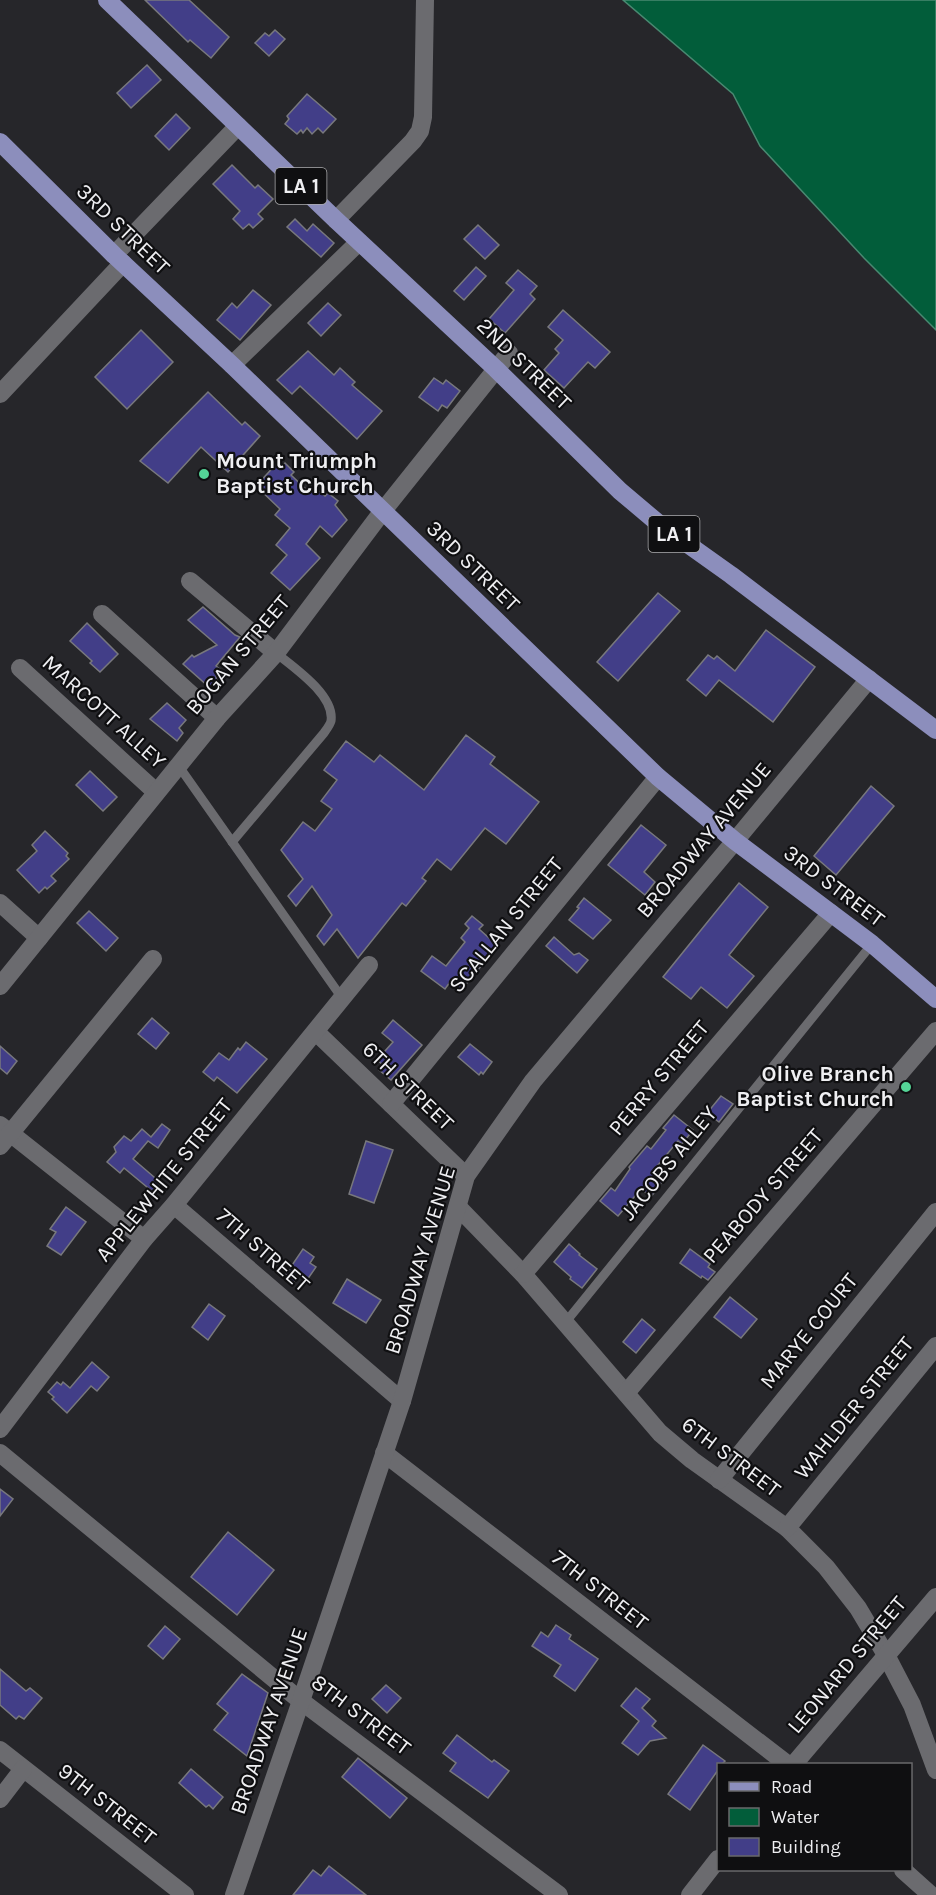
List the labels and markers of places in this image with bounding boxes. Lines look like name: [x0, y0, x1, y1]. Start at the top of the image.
place label: Mount Triumph Baptist Church: [216, 448, 377, 499]
marker: Mount Triumph Baptist Church: [197, 467, 211, 481]
place label: Olive Branch Baptist Church: [736, 1061, 894, 1112]
marker: Olive Branch Baptist Church: [899, 1080, 913, 1094]

